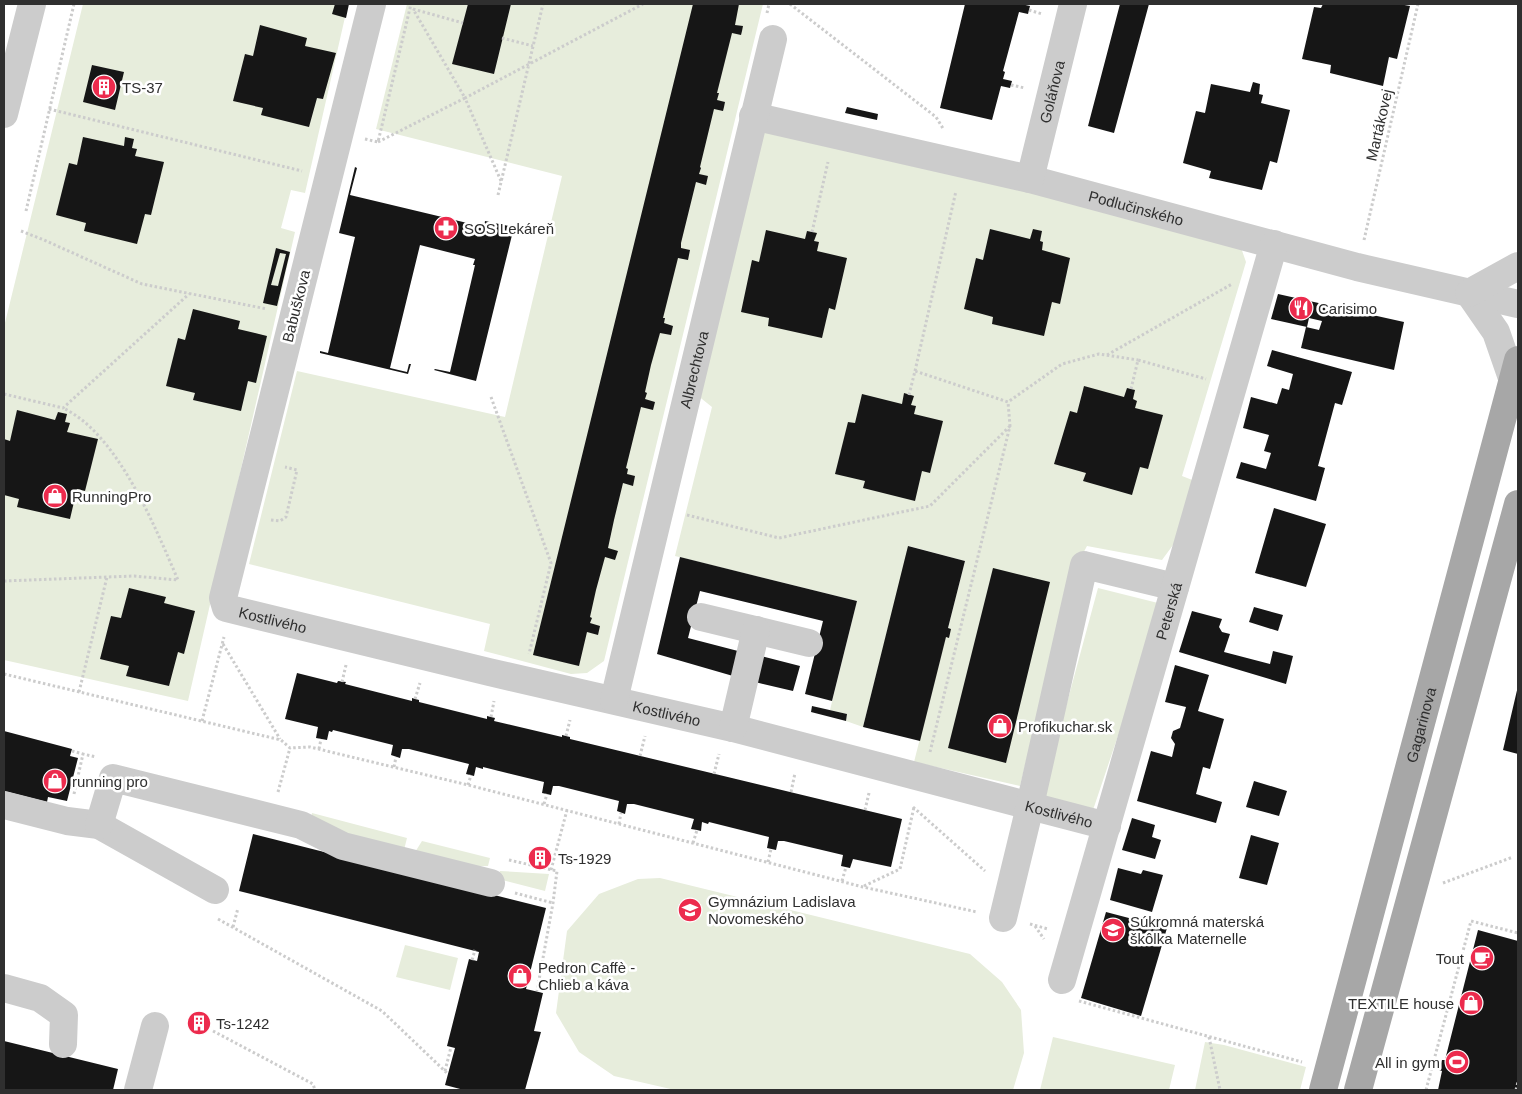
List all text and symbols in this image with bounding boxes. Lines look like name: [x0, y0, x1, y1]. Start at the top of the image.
street label: Goláňova: [1036, 58, 1068, 125]
building icon: TS-37: [91, 74, 117, 100]
place label: TS-37: [122, 79, 163, 96]
street label: Martákovej: [1362, 87, 1396, 163]
street label: Podlučinského: [1087, 187, 1185, 228]
pharmacy icon: SOS Lekáreň: [433, 215, 459, 241]
place label: SOS Lekáreň: [464, 220, 554, 237]
street label: Babuškova: [279, 267, 313, 344]
restaurant icon: Carisimo: [1288, 295, 1314, 321]
place label: Carisimo: [1318, 300, 1377, 317]
street label: Albrechtova: [676, 328, 711, 410]
shop icon: RunningPro: [42, 483, 68, 509]
place label: RunningPro: [72, 488, 151, 505]
street label: Peterská: [1152, 580, 1185, 642]
street label: Kostlivého: [237, 603, 308, 636]
street label: Gagarinova: [1402, 685, 1439, 764]
street label: Kostlivého: [631, 697, 703, 729]
shop icon: Profikuchar.sk: [987, 713, 1013, 739]
place label: Profikuchar.sk: [1018, 718, 1113, 735]
shop icon: running pro: [42, 768, 68, 794]
place label: running pro: [72, 773, 148, 790]
street label: Kostlivého: [1023, 796, 1095, 830]
building icon: Ts-1929: [527, 845, 553, 871]
place label: Ts-1929: [558, 850, 611, 867]
place label: Gymnázium Ladislava Novomeského: [708, 893, 856, 927]
school or university icon: Gymnázium Ladislava Novomeského: [677, 897, 703, 923]
place label: Súkromná materská škôlka Maternelle: [1130, 913, 1265, 947]
school or university icon: Súkromná materská škôlka Maternelle: [1100, 917, 1126, 943]
cafe icon: Tout: [1469, 945, 1495, 971]
place label: Tout: [1436, 950, 1465, 967]
place label: Pedron Caffè - Chlieb a káva: [538, 959, 635, 993]
shop icon: Pedron Caffè - Chlieb a káva: [507, 963, 533, 989]
shop icon: TEXTILE house: [1458, 990, 1484, 1016]
place label: TEXTILE house: [1348, 995, 1454, 1012]
building icon: Ts-1242: [186, 1010, 212, 1036]
place label: Ts-1242: [216, 1015, 269, 1032]
sports icon: All in gym: [1444, 1049, 1470, 1075]
place label: All in gym: [1375, 1054, 1440, 1071]

